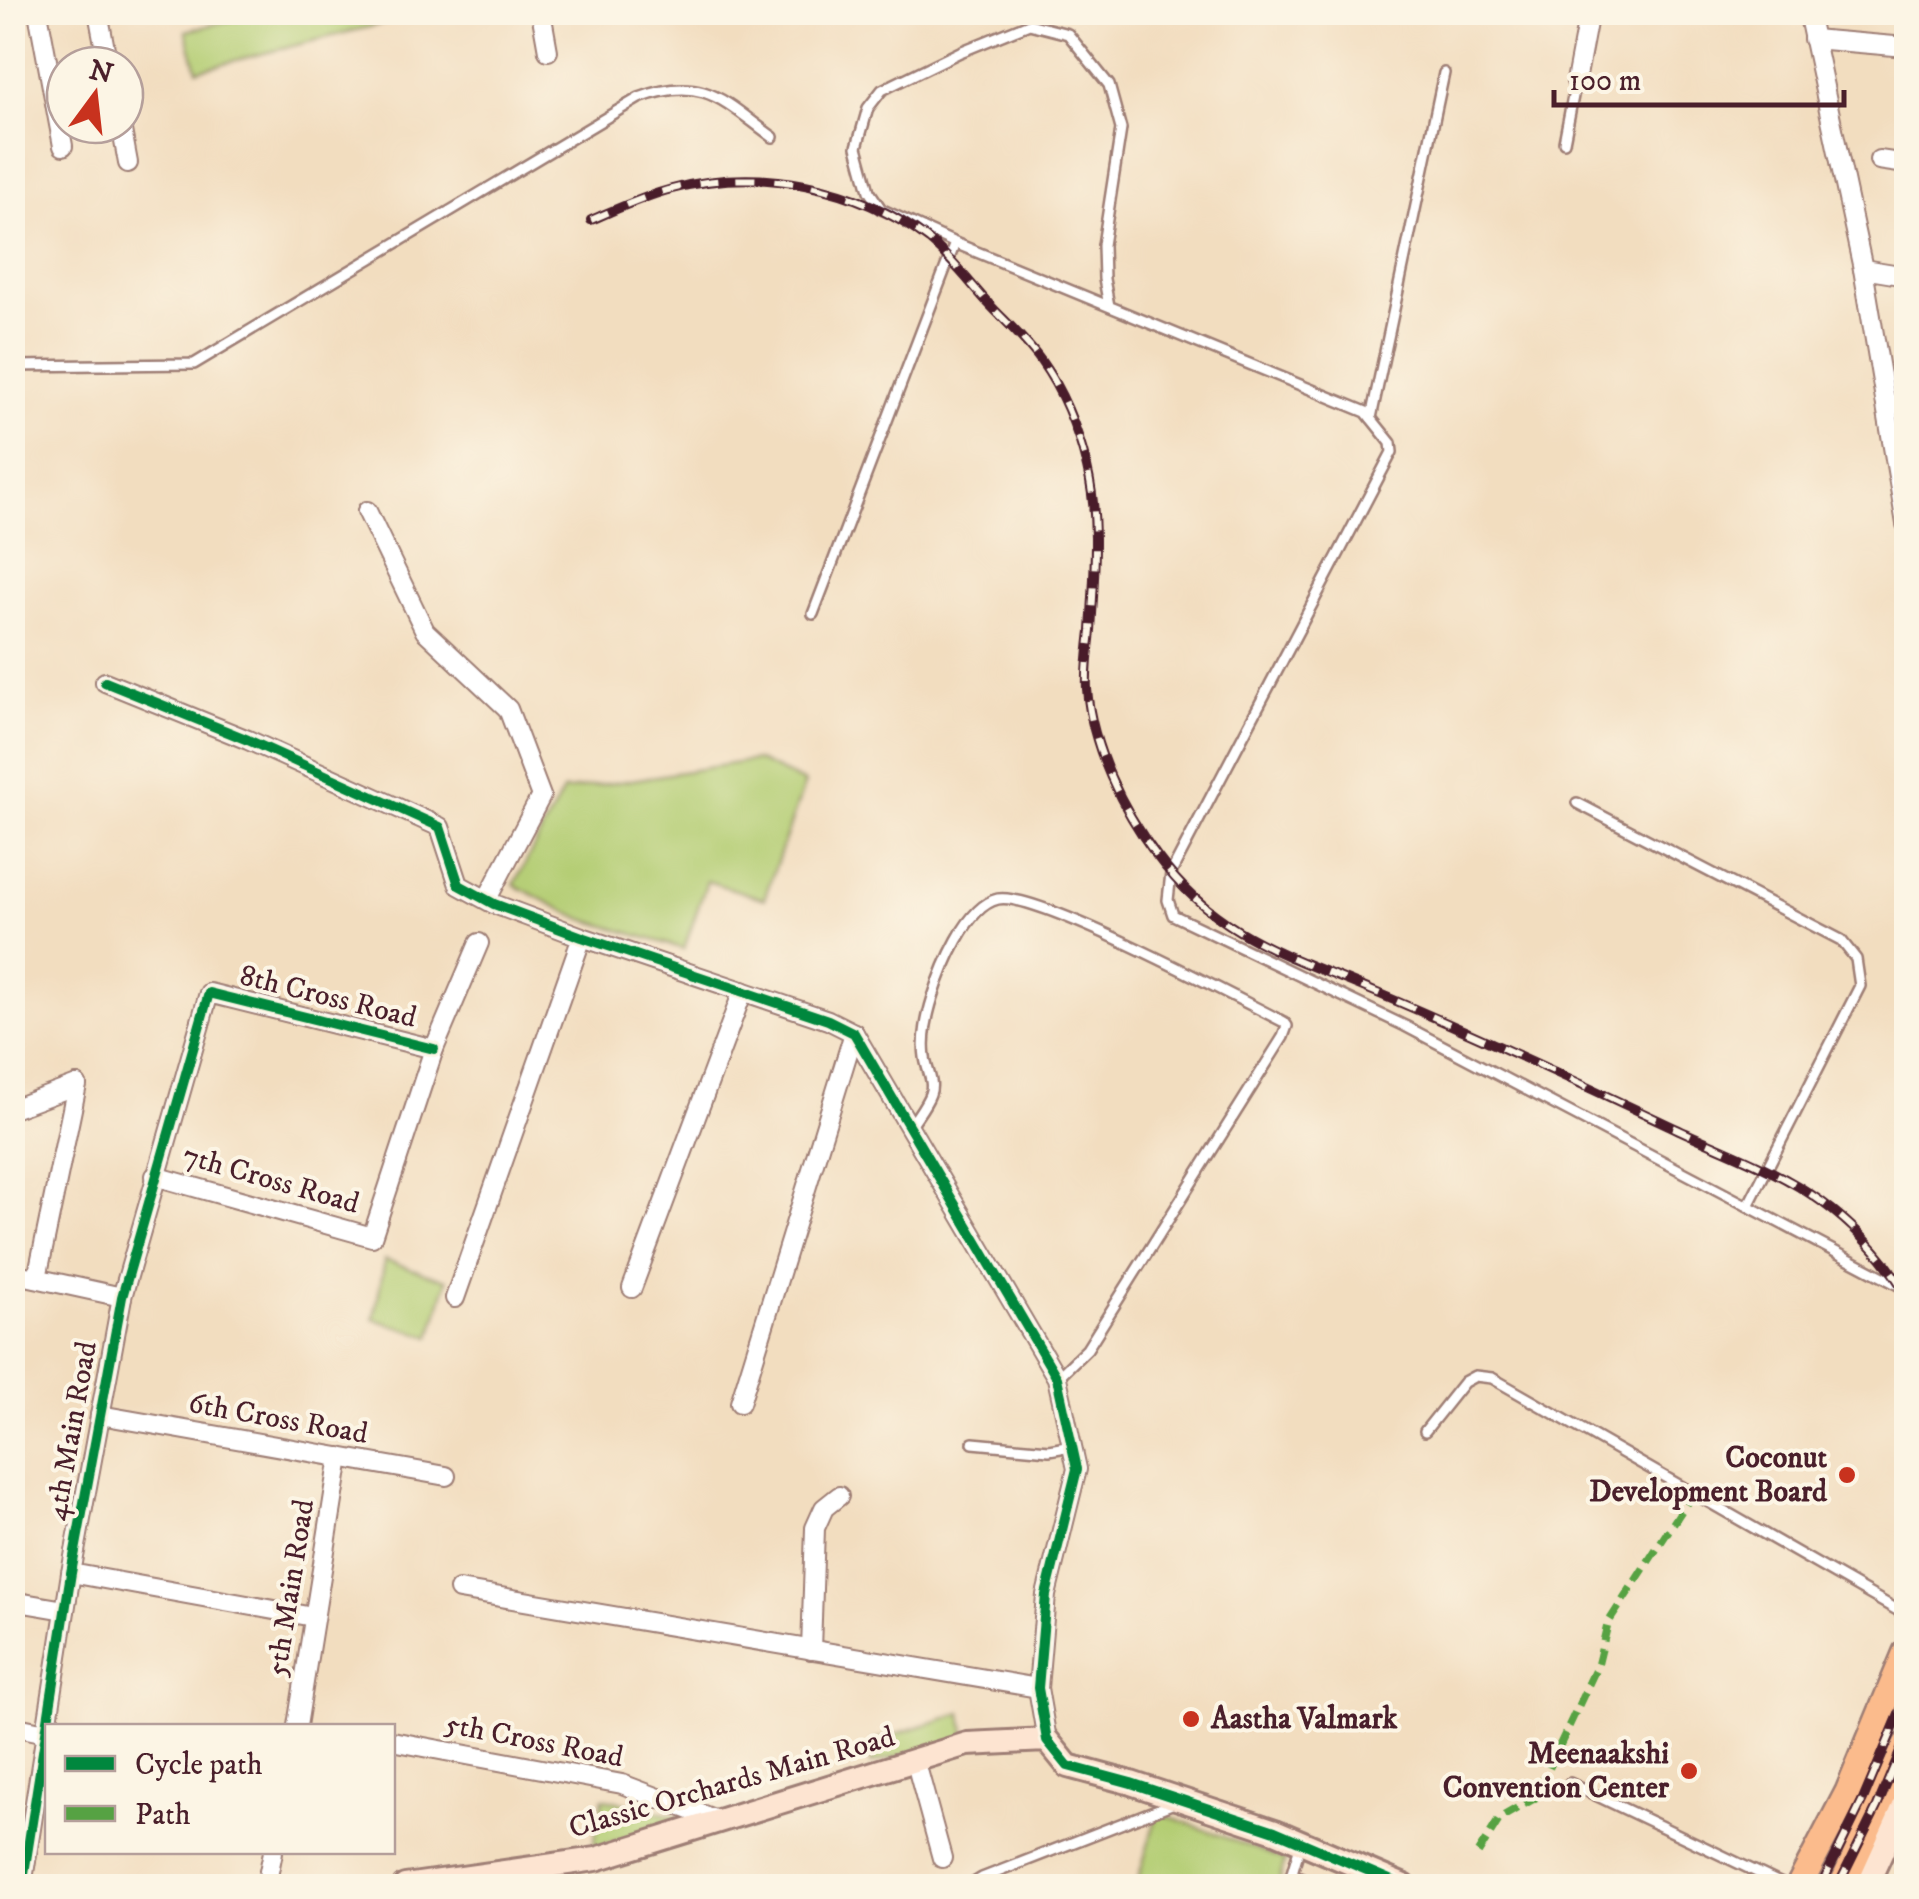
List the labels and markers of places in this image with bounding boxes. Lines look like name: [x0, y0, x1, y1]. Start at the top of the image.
place label: Coconut Development Board: [1589, 1440, 1828, 1511]
marker: Coconut Development Board: [1836, 1464, 1858, 1486]
place label: Aastha Valmark: [1210, 1701, 1399, 1738]
marker: Aastha Valmark: [1180, 1708, 1202, 1730]
place label: Meenaakshi Convention Center: [1443, 1736, 1670, 1807]
marker: Meenaakshi Convention Center: [1678, 1760, 1700, 1782]

